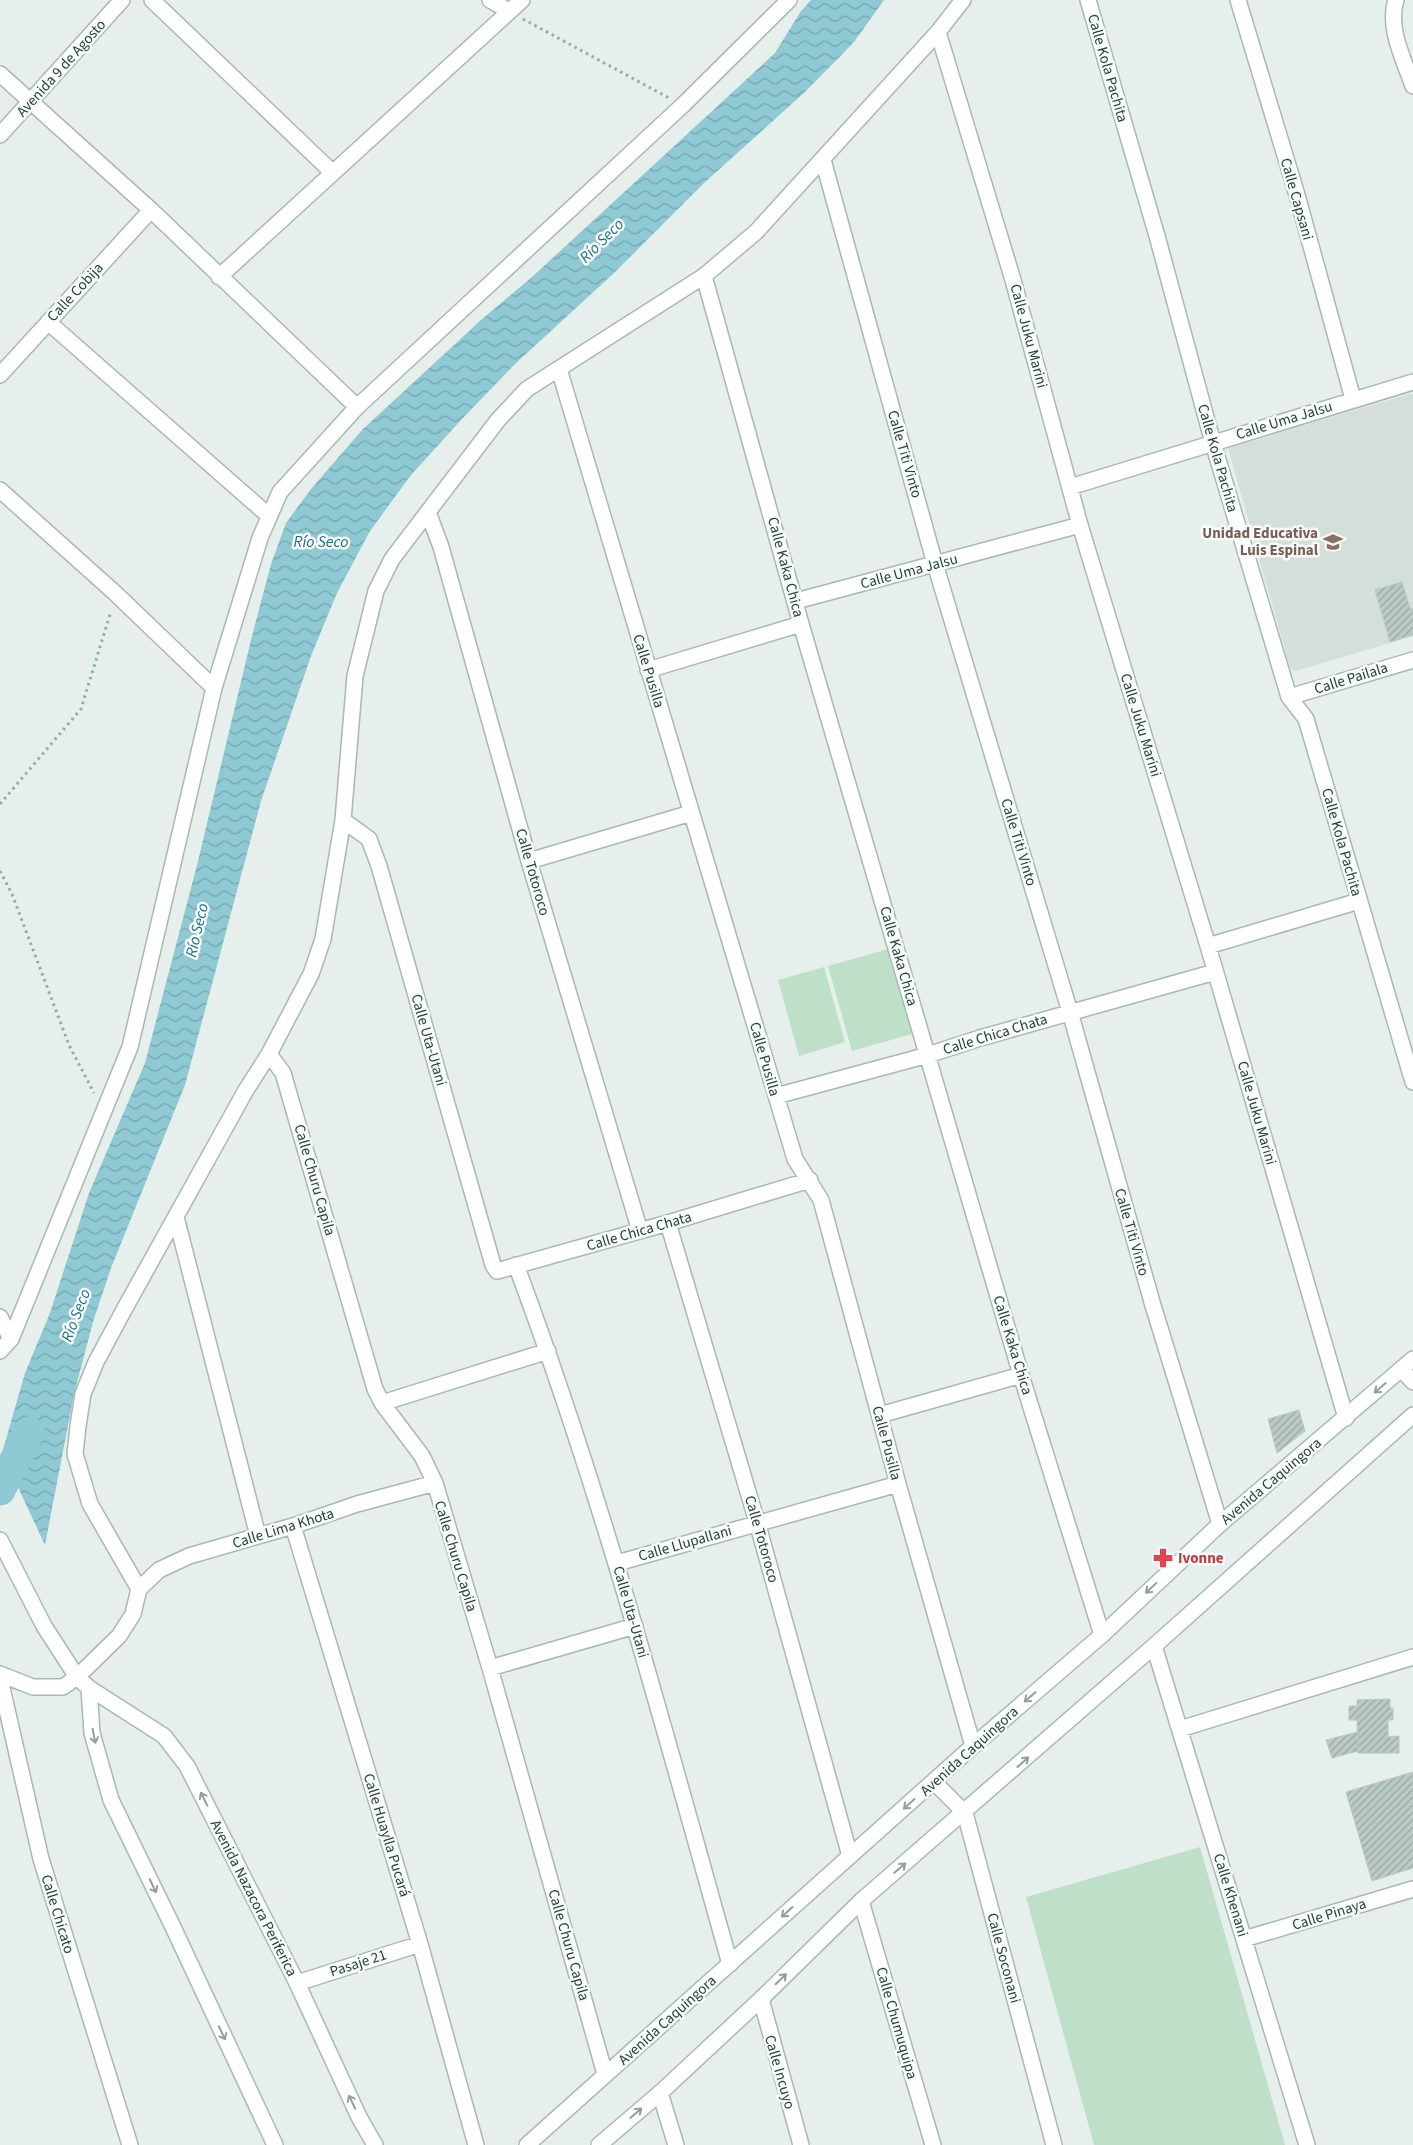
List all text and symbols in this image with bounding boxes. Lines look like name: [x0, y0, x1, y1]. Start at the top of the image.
street label: Calle Kola Pachita: [1082, 12, 1133, 125]
street label: Avenida 9 de Agosto: [12, 15, 111, 122]
street label: Calle Capsani: [1275, 156, 1318, 243]
water label: Río Seco: [575, 214, 629, 268]
street label: Calle Cobija: [42, 258, 108, 327]
street label: Calle Juku Marini: [1005, 282, 1053, 391]
street label: Calle Uma Jalsu: [1233, 396, 1335, 445]
street label: Calle Kola Pachita: [1192, 402, 1243, 515]
street label: Calle Titi Vinto: [882, 408, 927, 500]
street label: Calle Kaka Chica: [762, 515, 809, 620]
place label: Unidad Educativa Luis Espinal: [1202, 523, 1319, 561]
water label: Río Seco: [294, 531, 348, 553]
school or university icon: Unidad Educativa Luis Espinal: [1322, 531, 1344, 553]
street label: Calle Uma Jalsu: [858, 548, 960, 595]
street label: Calle Pusilla: [627, 632, 670, 711]
street label: Calle Pailala: [1312, 657, 1391, 700]
street label: Calle Juku Marini: [1115, 671, 1166, 779]
street label: Calle Kola Pachita: [1316, 786, 1367, 899]
street label: Calle Titi Vinto: [995, 796, 1042, 888]
street label: Calle Totoroco: [510, 826, 555, 918]
water label: Río Seco: [180, 901, 214, 959]
street label: Calle Kaka Chica: [874, 904, 923, 1009]
street label: Calle Uta-Utani: [405, 992, 452, 1089]
street label: Calle Chica Chata: [940, 1009, 1050, 1060]
street label: Calle Pusilla: [744, 1020, 785, 1099]
street label: Calle Juku Marini: [1232, 1059, 1281, 1168]
street label: Calle Churu Capila: [289, 1122, 340, 1238]
street label: Calle Titi Vinto: [1109, 1186, 1154, 1278]
street label: Calle Chica Chata: [584, 1206, 694, 1256]
water label: Río Seco: [56, 1286, 96, 1345]
street label: Calle Kaka Chica: [987, 1293, 1038, 1397]
one-way arrow: [1373, 1383, 1386, 1394]
street label: Calle Pusilla: [867, 1404, 907, 1483]
street label: Avenida Caquingora: [1216, 1433, 1326, 1530]
street label: Calle Totoroco: [739, 1493, 784, 1585]
street label: Calle Churu Capila: [429, 1498, 482, 1614]
street label: Calle Lima Khota: [230, 1503, 337, 1554]
street label: Calle Llupallani: [636, 1520, 734, 1567]
pharmacy icon: Ivonne: [1152, 1547, 1174, 1569]
place label: Ivonne: [1178, 1548, 1224, 1569]
street label: Calle Uta-Utani: [607, 1564, 654, 1661]
one-way arrow: [1145, 1582, 1158, 1594]
one-way arrow: [1024, 1691, 1037, 1702]
street label: Avenida Caquingora: [916, 1702, 1023, 1801]
one-way arrow: [89, 1728, 99, 1744]
one-way arrow: [1016, 1756, 1029, 1768]
street label: Calle Huaylla Pucará: [358, 1771, 415, 1900]
one-way arrow: [199, 1792, 208, 1807]
one-way arrow: [902, 1799, 915, 1810]
street label: Avenida Nazacora Periferica: [205, 1816, 302, 1980]
street label: Calle Khenani: [1208, 1851, 1253, 1939]
one-way arrow: [893, 1863, 906, 1874]
street label: Calle Chicato: [36, 1872, 80, 1956]
one-way arrow: [149, 1878, 158, 1893]
street label: Calle Churu Capila: [543, 1887, 594, 2003]
street label: Calle Pinaya: [1290, 1893, 1369, 1936]
one-way arrow: [781, 1907, 794, 1918]
street label: Calle Soconani: [981, 1911, 1026, 2006]
street label: Pasaje 21: [327, 1944, 389, 1982]
street label: Calle Chumuquipa: [870, 1965, 923, 2082]
street label: Avenida Caquingora: [614, 1971, 721, 2070]
one-way arrow: [775, 1973, 788, 1985]
one-way arrow: [218, 2025, 228, 2040]
street label: Calle Incuyo: [759, 2032, 800, 2112]
one-way arrow: [347, 2095, 356, 2110]
one-way arrow: [630, 2108, 643, 2119]

